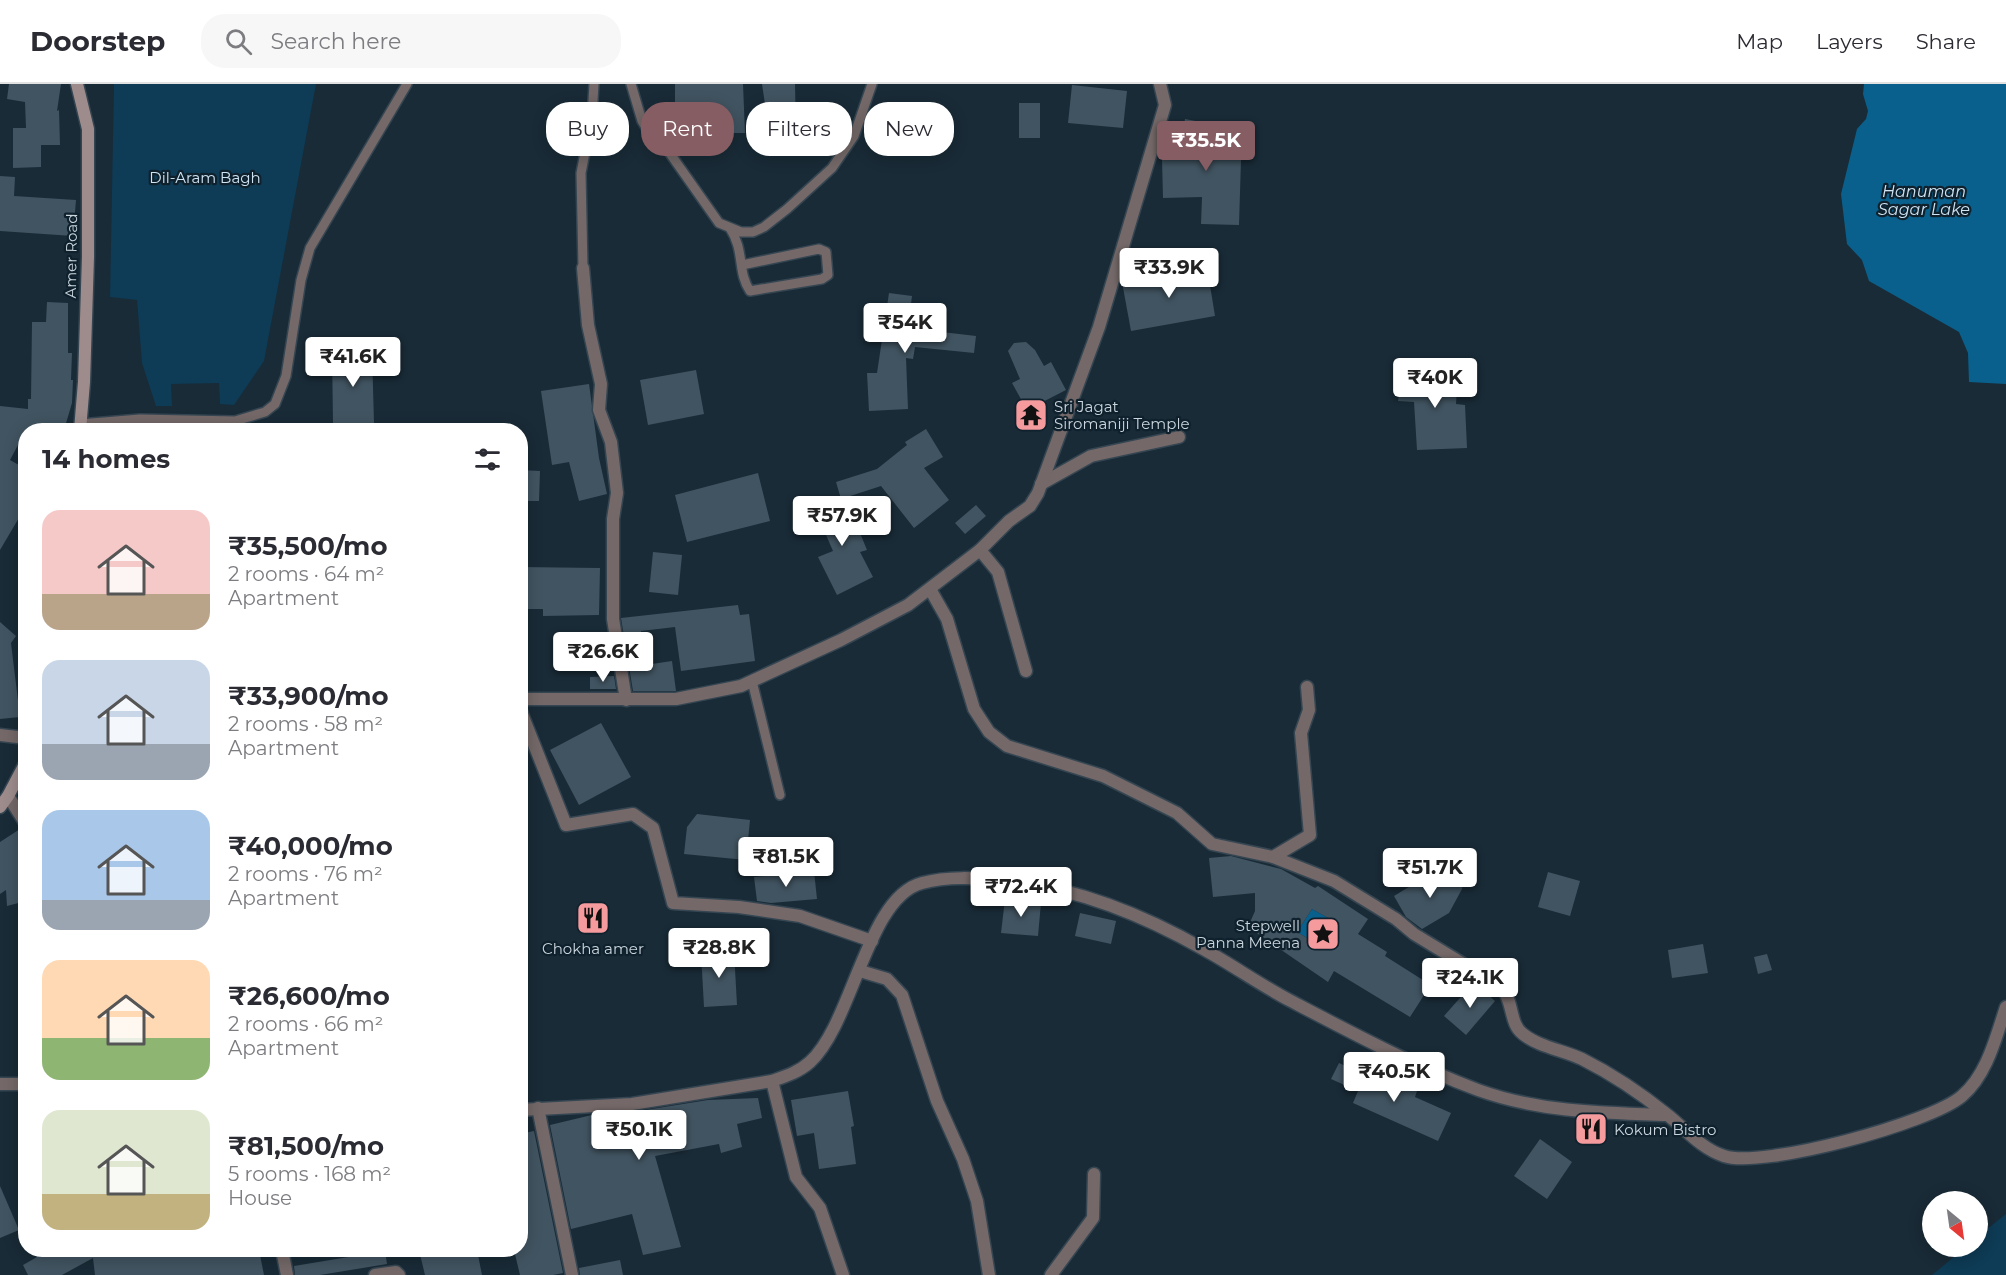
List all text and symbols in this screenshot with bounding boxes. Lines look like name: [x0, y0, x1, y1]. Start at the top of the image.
search box: [201, 14, 621, 68]
text: Doorstep: [30, 24, 165, 58]
icon: search: [222, 25, 255, 58]
text: Search here: [270, 28, 401, 55]
text: Map: [1736, 29, 1783, 54]
text: Layers: [1816, 29, 1883, 54]
text: Share: [1916, 29, 1976, 54]
chip: Buy: [546, 102, 629, 156]
chip: Rent: [641, 102, 734, 156]
chip: Filters: [746, 102, 852, 156]
chip: New: [864, 102, 954, 156]
pin: ₹35.5K: [1157, 121, 1255, 172]
text: ₹35.5K: [1171, 128, 1241, 152]
park label: Dil-Aram Bagh: [149, 168, 261, 187]
water label: Hanuman Sagar Lake: [1878, 182, 1970, 219]
street label: Amer Road: [61, 213, 81, 299]
pin: ₹33.9K: [1120, 248, 1218, 299]
text: ₹33.9K: [1134, 255, 1204, 279]
pin: ₹54K: [869, 303, 941, 354]
text: ₹54K: [878, 310, 932, 334]
pin: ₹41.6K: [304, 337, 402, 388]
text: ₹41.6K: [319, 344, 387, 368]
pin: ₹40K: [1399, 358, 1471, 409]
text: ₹40K: [1407, 365, 1463, 389]
temple icon: Sri Jagat Siromaniji Temple: [1013, 397, 1049, 433]
place label: Sri Jagat Siromaniji Temple: [1054, 397, 1190, 433]
text: 14 homes: [42, 443, 170, 475]
icon: filters: [471, 443, 504, 476]
pin: ₹57.9K: [793, 496, 891, 547]
text: ₹57.9K: [807, 503, 877, 527]
text: ₹35,500/mo: [228, 530, 387, 562]
icon: home: [90, 534, 162, 606]
text: 2 rooms · 64 m²: [228, 562, 384, 586]
text: Apartment: [228, 586, 339, 610]
pin: ₹26.6K: [554, 632, 652, 683]
text: ₹26.6K: [567, 639, 639, 663]
text: ₹33,900/mo: [228, 680, 389, 712]
icon: home: [90, 684, 162, 756]
text: 2 rooms · 58 m²: [228, 712, 383, 736]
text: Apartment: [228, 736, 339, 760]
text: ₹40,000/mo: [228, 830, 393, 862]
icon: home: [90, 834, 162, 906]
pin: ₹81.5K: [737, 837, 835, 888]
text: ₹81.5K: [752, 844, 820, 868]
pin: ₹51.7K: [1381, 848, 1479, 899]
text: ₹51.7K: [1397, 855, 1463, 879]
text: 2 rooms · 76 m²: [228, 862, 383, 886]
pin: ₹72.4K: [972, 867, 1070, 918]
text: ₹72.4K: [985, 874, 1057, 898]
text: Apartment: [228, 886, 339, 910]
restaurant icon: Chokha amer: [575, 900, 611, 936]
place label: Stepwell Panna Meena: [1196, 916, 1300, 952]
place icon: Stepwell Panna Meena: [1305, 916, 1341, 952]
pin: ₹28.8K: [670, 928, 768, 979]
text: ₹28.8K: [682, 935, 756, 959]
place label: Chokha amer: [542, 939, 644, 958]
pin: ₹24.1K: [1421, 958, 1519, 1009]
text: ₹24.1K: [1436, 965, 1504, 989]
text: ₹26,600/mo: [228, 980, 390, 1012]
icon: home: [90, 984, 162, 1056]
text: 2 rooms · 66 m²: [228, 1012, 383, 1036]
text: Apartment: [228, 1036, 339, 1060]
pin: ₹40.5K: [1345, 1052, 1443, 1103]
text: ₹40.5K: [1358, 1059, 1430, 1083]
pin: ₹50.1K: [590, 1110, 688, 1161]
restaurant icon: Kokum Bistro: [1573, 1111, 1609, 1147]
text: ₹50.1K: [605, 1117, 673, 1141]
place label: Kokum Bistro: [1614, 1120, 1716, 1139]
text: ₹81,500/mo: [228, 1130, 384, 1162]
icon: home: [90, 1134, 162, 1206]
text: 5 rooms · 168 m²: [228, 1162, 391, 1186]
text: House: [228, 1186, 292, 1210]
north arrow: [1922, 1191, 1988, 1257]
map controls: [1922, 1191, 1988, 1257]

